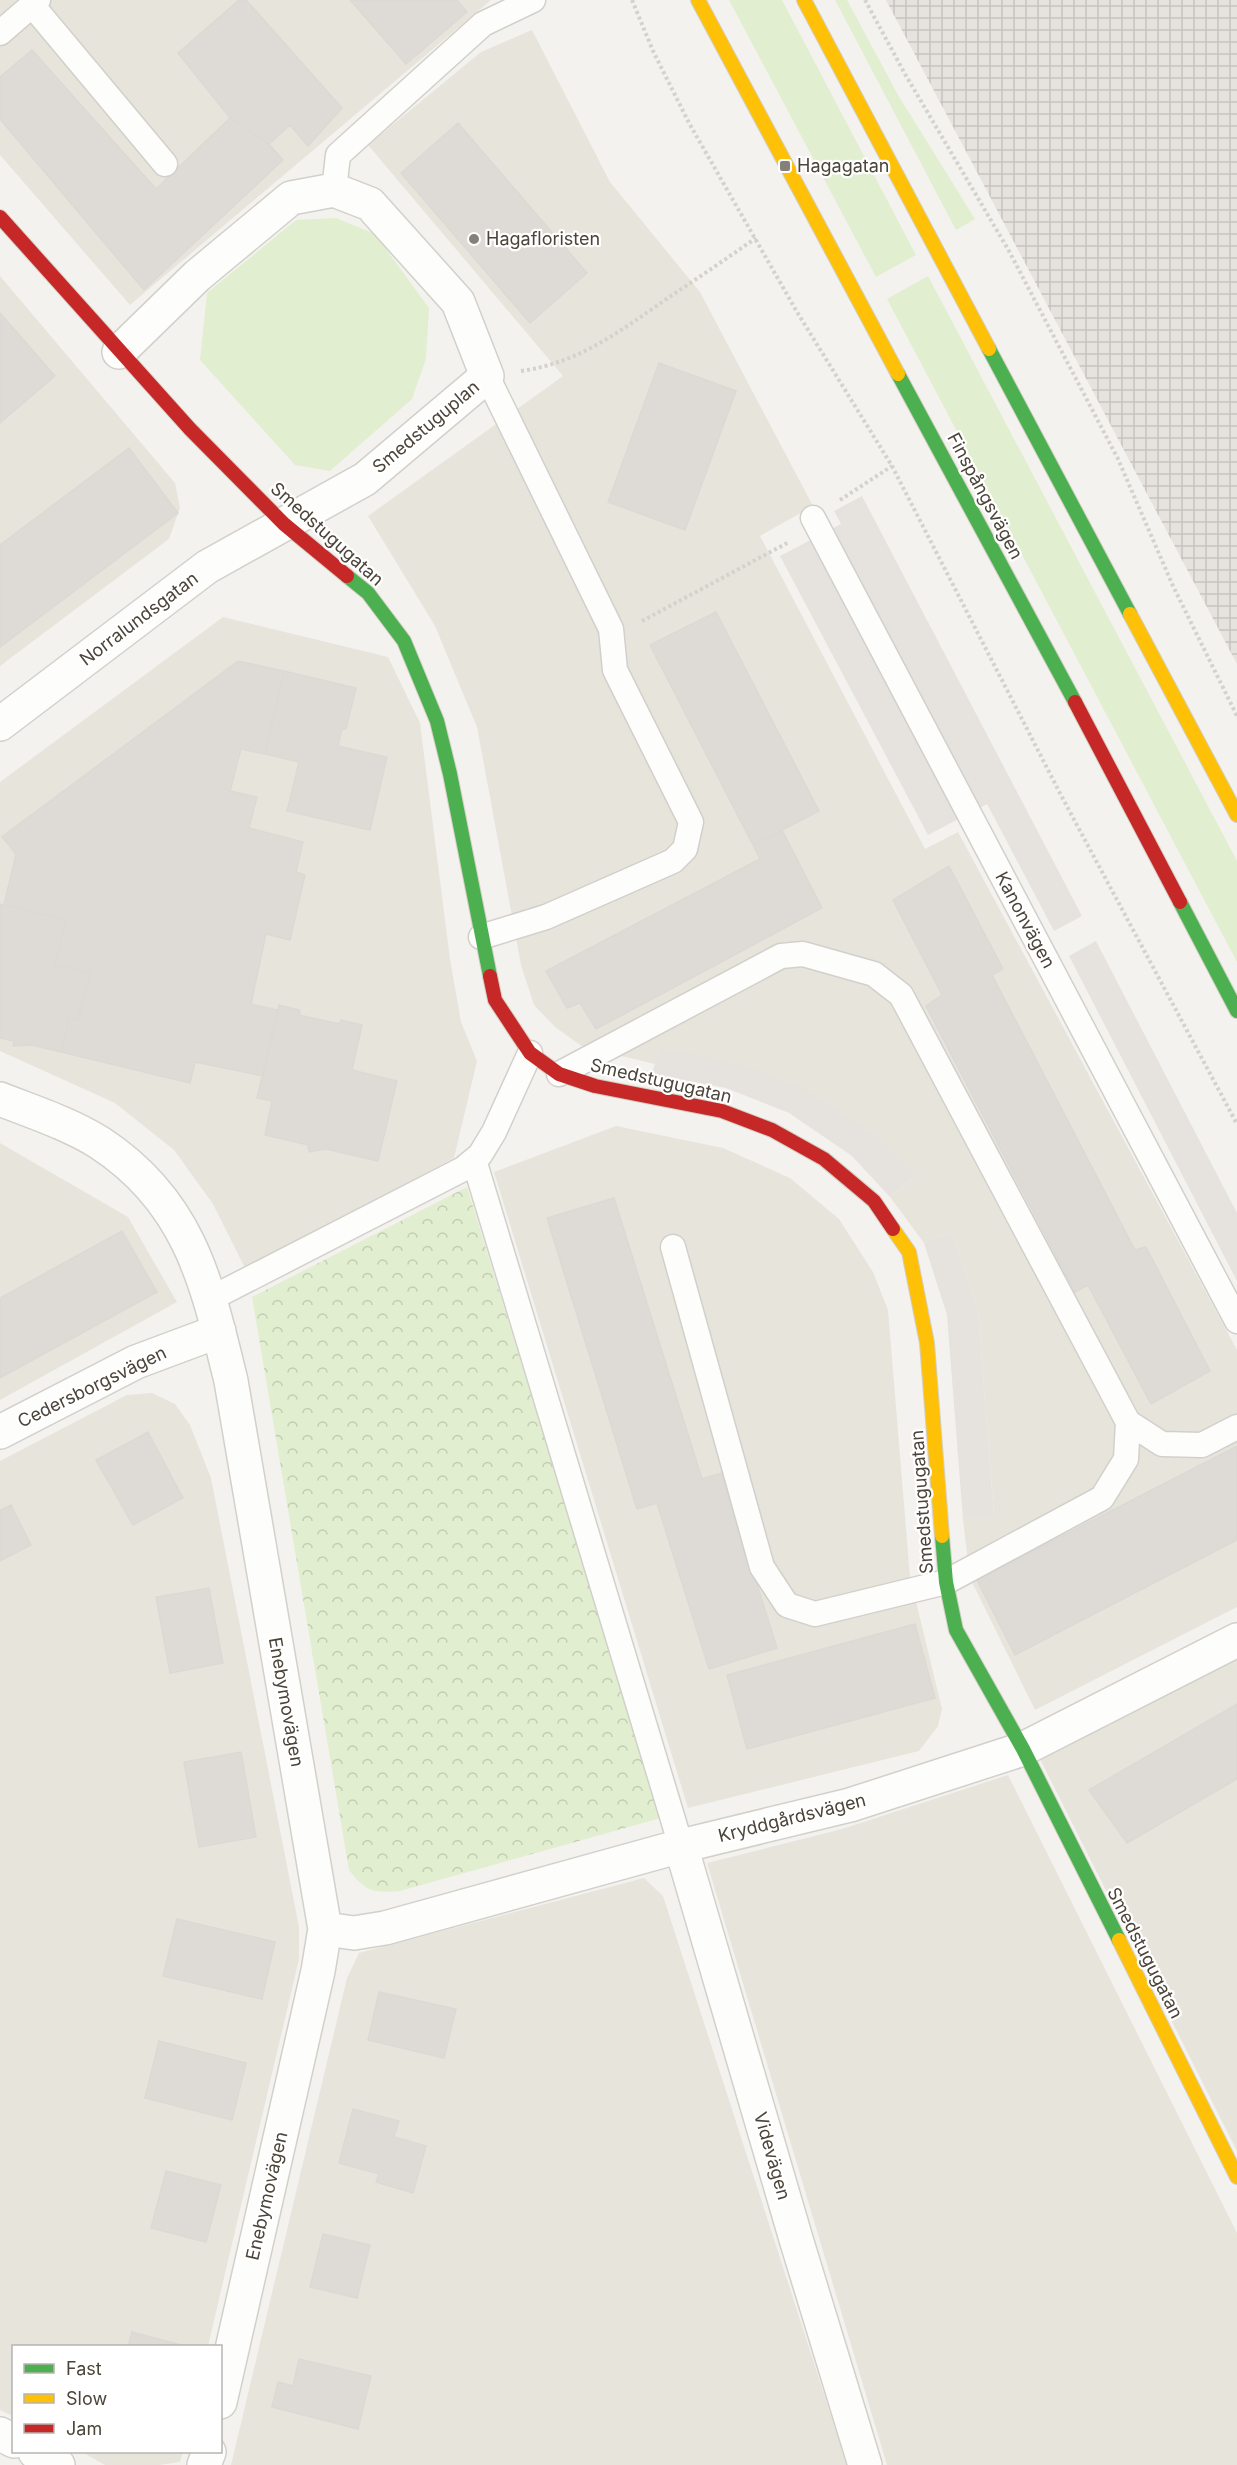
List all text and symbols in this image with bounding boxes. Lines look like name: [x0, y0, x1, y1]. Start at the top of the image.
place label: Hagagatan: [797, 155, 890, 176]
marker: Hagagatan: [778, 159, 792, 173]
place label: Hagafloristen: [486, 228, 600, 249]
marker: Hagafloristen: [467, 232, 481, 246]
street label: Smedstuguplan: [368, 376, 483, 477]
street label: Finspångsvägen: [943, 429, 1028, 562]
street label: Smedstugugatan: [267, 478, 388, 590]
street label: Norralundsgatan: [76, 567, 202, 670]
street label: Kanonvägen: [991, 868, 1060, 972]
street label: Smedstugugatan: [588, 1054, 734, 1107]
street label: Cedersborgsvägen: [14, 1341, 169, 1432]
street label: Smedstugugatan: [906, 1429, 937, 1575]
street label: Enebymovägen: [265, 1635, 308, 1768]
street label: Kryddgårdsvägen: [716, 1789, 868, 1846]
street label: Smedstugugatan: [1103, 1884, 1188, 2022]
street label: Videvägen: [750, 2110, 795, 2202]
street label: Enebymovägen: [242, 2130, 292, 2262]
legend: [12, 2345, 222, 2453]
text: Fast: [66, 2358, 102, 2379]
text: Slow: [66, 2388, 107, 2409]
text: Jam: [66, 2418, 102, 2439]

